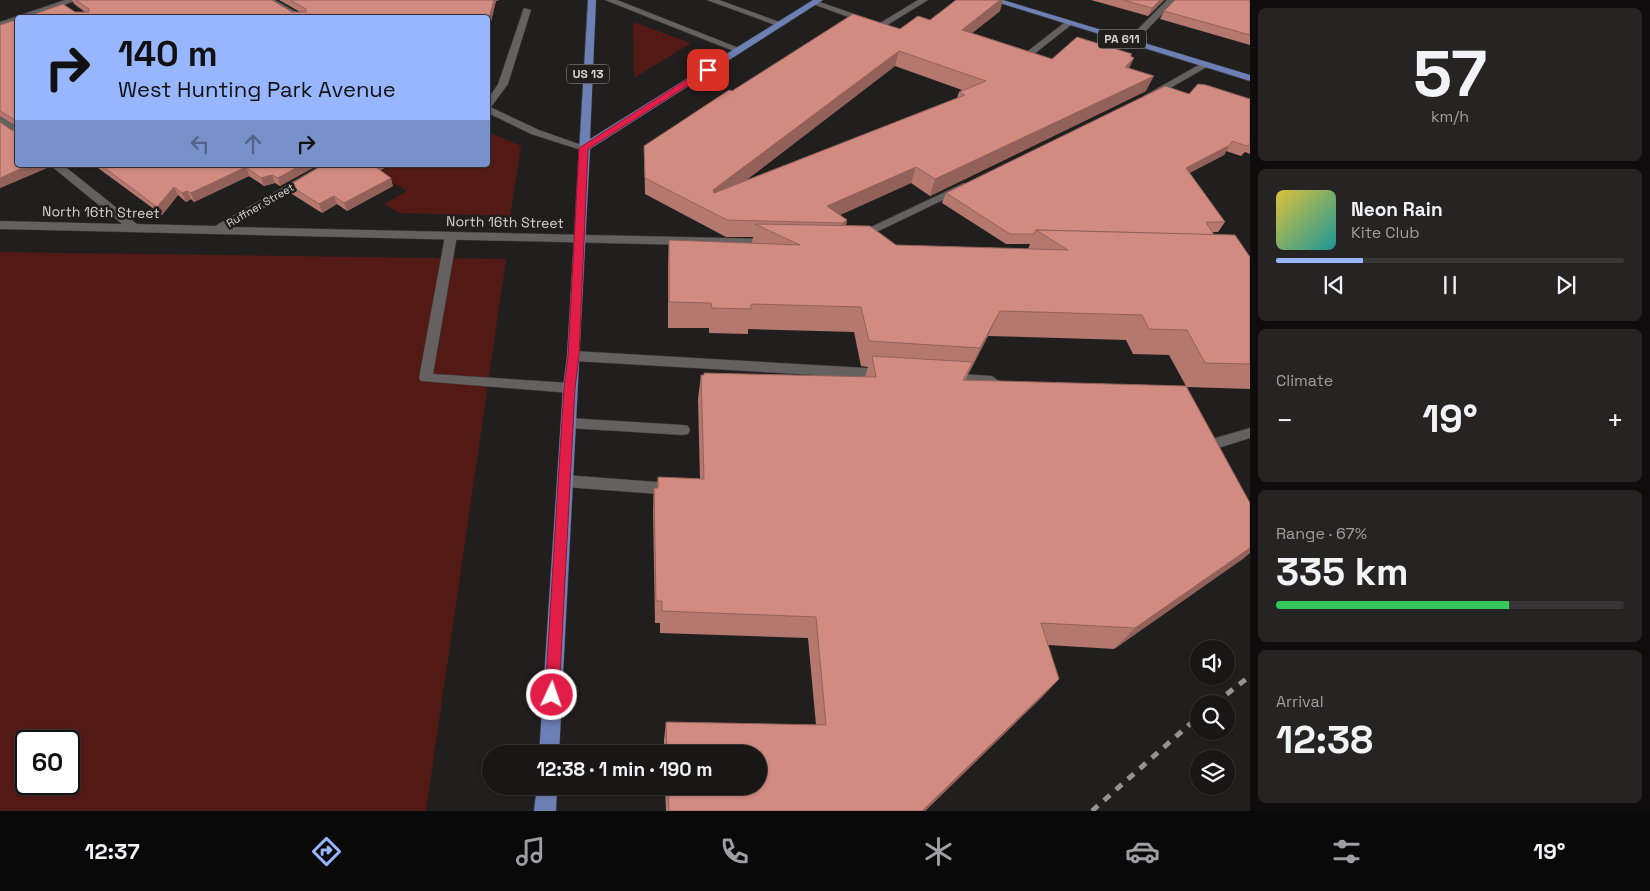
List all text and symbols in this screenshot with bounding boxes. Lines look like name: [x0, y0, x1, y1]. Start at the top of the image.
road number: PA 611: [1098, 30, 1146, 48]
text: 140 m: [118, 32, 218, 76]
text: 57: [1413, 32, 1487, 115]
icon: right: [35, 35, 100, 100]
pin: [687, 49, 729, 91]
icon: arrive: [694, 56, 722, 84]
road number: US 13: [567, 64, 609, 84]
text: West Hunting Park Avenue: [118, 75, 396, 103]
text: km/h: [1431, 106, 1469, 127]
icon: left: [186, 130, 214, 158]
icon: ahead: [239, 130, 267, 158]
icon: right: [292, 130, 320, 158]
street label: Ruffner Street: [224, 180, 296, 230]
text: Neon Rain: [1351, 197, 1443, 222]
street label: North 16th Street: [42, 202, 160, 222]
street label: North 16th Street: [446, 212, 564, 232]
text: Kite Club: [1351, 222, 1420, 243]
icon: previous: [1320, 271, 1348, 299]
icon: pause: [1436, 271, 1464, 299]
icon: next: [1552, 271, 1580, 299]
text: Climate: [1276, 370, 1333, 391]
text: 19°: [1422, 395, 1478, 443]
text: −: [1276, 402, 1293, 438]
text: +: [1607, 402, 1624, 438]
text: Range · 67%: [1276, 523, 1367, 544]
text: 335 km: [1276, 548, 1409, 596]
map controls: [1190, 640, 1235, 795]
button: sound: [1190, 640, 1235, 685]
position arrow: [525, 668, 577, 720]
text: Arrival: [1276, 691, 1324, 712]
button: search: [1190, 695, 1235, 740]
text: 12:38: [1276, 716, 1373, 764]
speed limit sign: 60: [15, 730, 80, 795]
button: layers: [1190, 750, 1235, 795]
text: 12:38 · 1 min · 190 m: [536, 757, 713, 782]
icon: directions: [309, 834, 344, 869]
icon: music: [513, 834, 548, 869]
icon: phone: [717, 834, 752, 869]
icon: climate: [921, 834, 956, 869]
icon: car: [1125, 834, 1160, 869]
icon: filters: [1329, 834, 1364, 869]
text: 12:37: [85, 837, 140, 865]
text: 19°: [1533, 837, 1565, 865]

